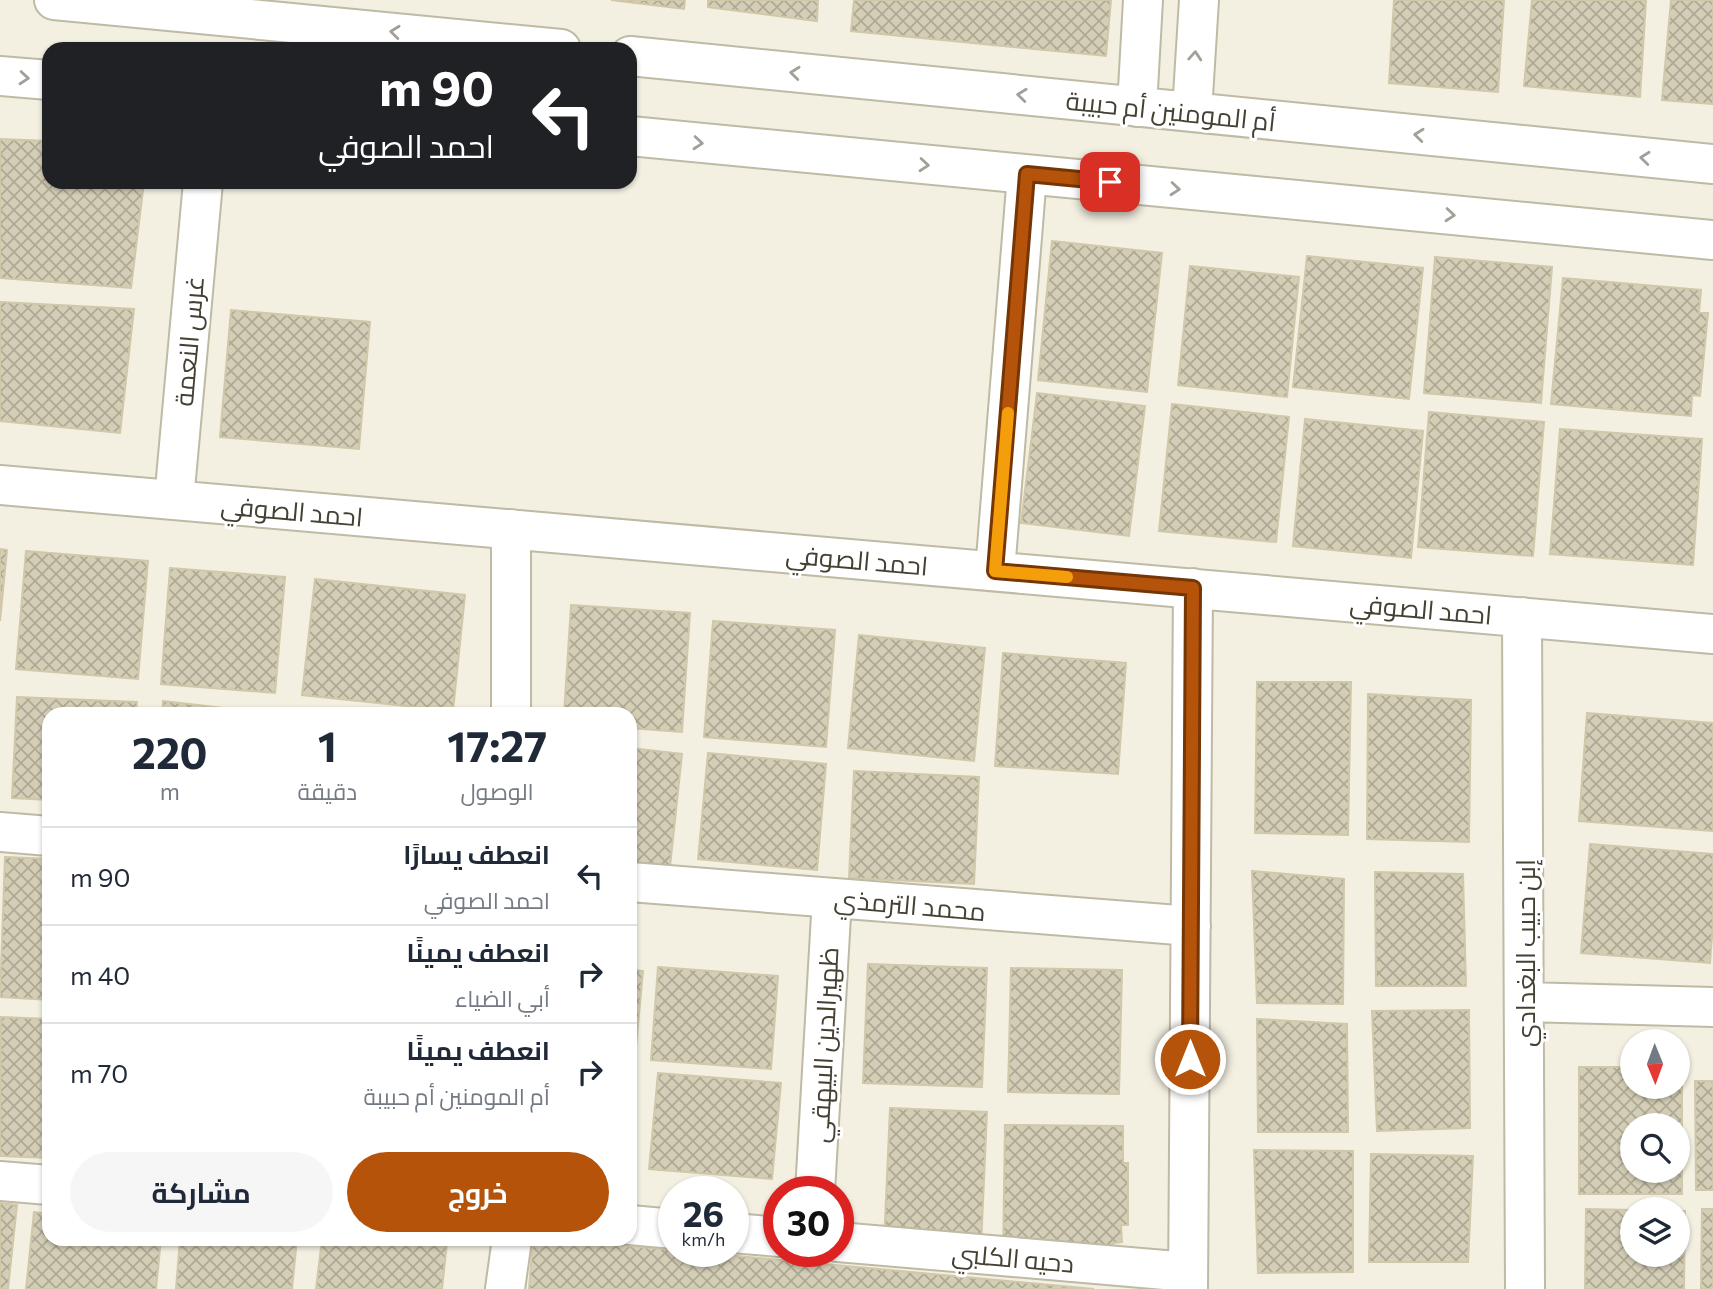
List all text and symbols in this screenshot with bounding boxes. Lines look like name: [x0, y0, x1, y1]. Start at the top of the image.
one-way arrow: [390, 25, 401, 40]
one-way arrow: [1187, 50, 1202, 61]
text: 90 m: [379, 56, 494, 116]
one-way arrow: [790, 65, 801, 80]
one-way arrow: [19, 70, 30, 85]
icon: left: [518, 70, 609, 161]
street label: أم المومنين أم حبيبة: [1064, 84, 1277, 140]
one-way arrow: [1016, 88, 1027, 103]
text: احمد الصوفي: [318, 125, 494, 165]
one-way arrow: [1413, 128, 1424, 143]
one-way arrow: [693, 135, 704, 150]
one-way arrow: [1639, 150, 1651, 165]
pin: [1080, 152, 1140, 212]
one-way arrow: [919, 157, 930, 172]
icon: arrive: [1091, 163, 1129, 201]
one-way arrow: [1170, 181, 1181, 196]
one-way arrow: [1445, 207, 1456, 222]
street label: غرس النعمة: [167, 275, 211, 408]
street label: احمد الصوفي: [219, 488, 364, 539]
street label: احمد الصوفي: [784, 537, 929, 588]
street label: احمد الصوفي: [1348, 586, 1493, 637]
text: 1: [318, 719, 337, 771]
text: 17:27: [447, 719, 547, 771]
text: 220: [132, 726, 207, 778]
text: m: [160, 777, 180, 805]
text: دقيقة: [297, 777, 357, 805]
text: الوصول: [460, 777, 534, 805]
text: انعطف يسارًا: [403, 838, 550, 869]
icon: left: [571, 857, 609, 895]
street label: إبن حبيب البغدادي: [1509, 859, 1546, 1047]
text: 90 m: [70, 861, 130, 892]
street label: محمد الترمذي: [832, 882, 987, 932]
text: احمد الصوفي: [424, 886, 550, 914]
text: انعطف يمينًا: [406, 936, 550, 967]
street label: ظهيرالدين البيهقي: [802, 946, 851, 1144]
icon: right: [571, 955, 609, 993]
text: 40 m: [70, 959, 130, 990]
text: أبي الضياء: [455, 984, 550, 1012]
position arrow: [1153, 1022, 1227, 1096]
north arrow: [1620, 1029, 1690, 1099]
map controls: [1620, 1029, 1690, 1267]
text: انعطف يمينًا: [406, 1034, 550, 1065]
icon: right: [571, 1053, 609, 1091]
text: 70 m: [70, 1057, 128, 1088]
text: أم المومنين أم حبيبة: [364, 1082, 550, 1110]
button: search: [1620, 1113, 1690, 1183]
button: مشاركة: [70, 1152, 333, 1232]
button: خروج: [347, 1152, 609, 1232]
speed limit sign: 30: [763, 1176, 854, 1267]
text: 26: [683, 1191, 724, 1234]
button: layers: [1620, 1197, 1690, 1267]
text: km/h: [682, 1228, 725, 1250]
street label: دحيه الكلبي: [950, 1236, 1076, 1285]

